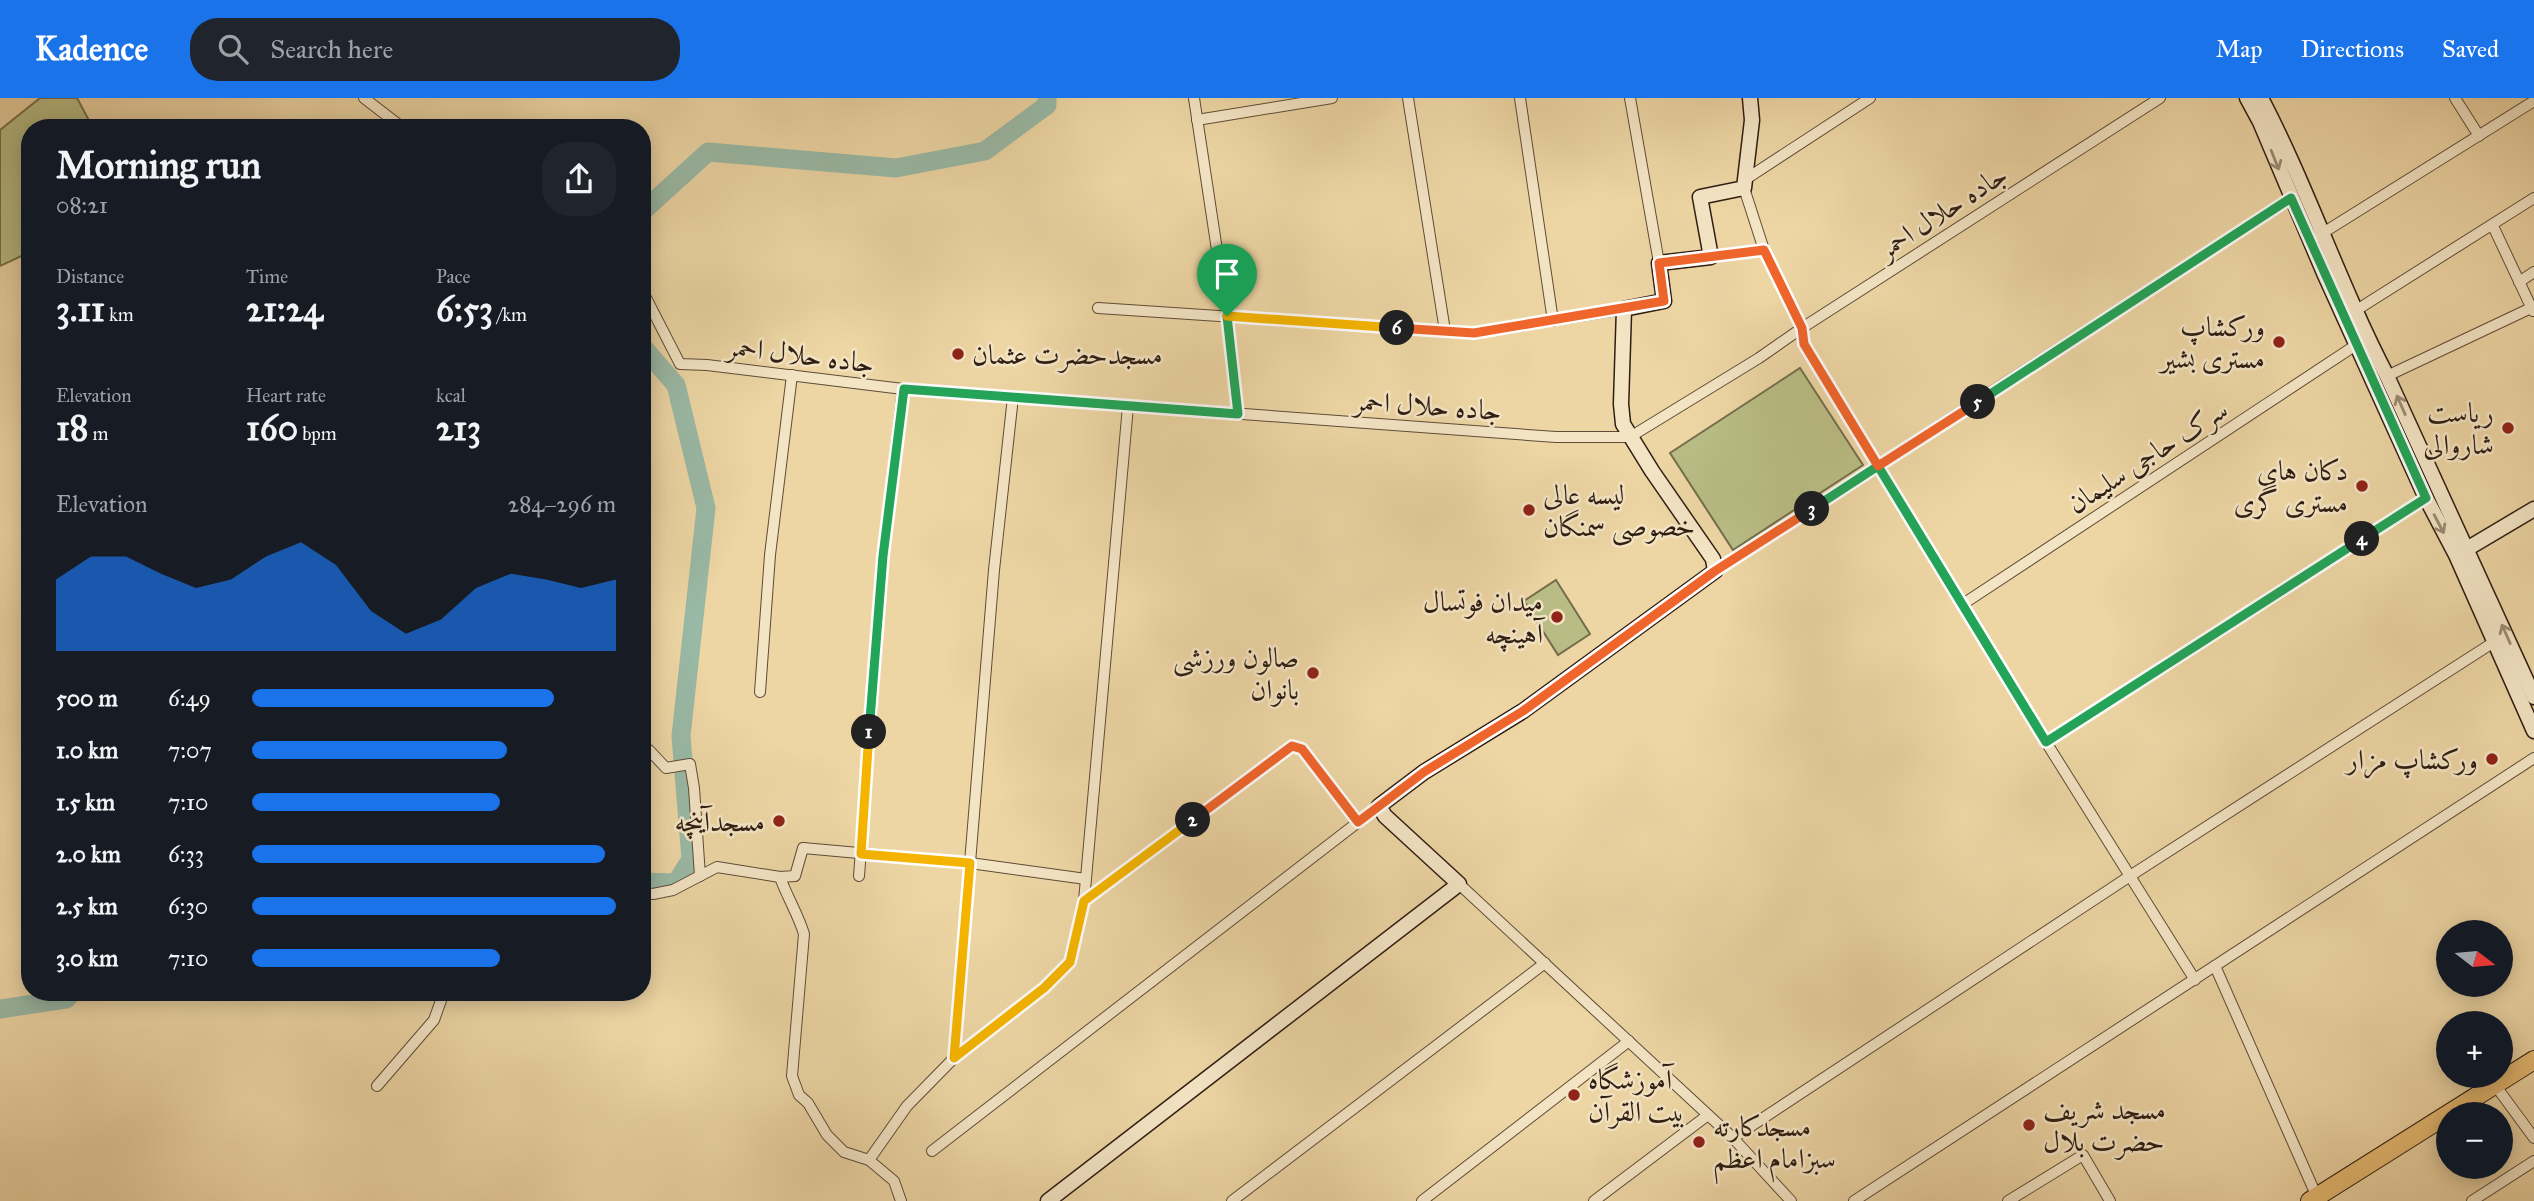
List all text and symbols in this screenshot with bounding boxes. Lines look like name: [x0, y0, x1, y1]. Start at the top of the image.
search box: [190, 18, 680, 81]
text: Kadence: [35, 29, 148, 69]
icon: search: [214, 30, 252, 68]
text: Search here: [270, 33, 393, 65]
text: Map: [2216, 34, 2263, 64]
text: Directions: [2301, 34, 2404, 64]
text: Saved: [2442, 34, 2499, 64]
text: Morning run: [56, 142, 261, 188]
button: share: [542, 142, 616, 216]
one-way arrow: [2270, 149, 2283, 170]
street label: جاده حلال احمر: [1868, 157, 2014, 268]
text: 08:21: [56, 191, 108, 219]
pin: [1197, 244, 1257, 316]
icon: arrive: [1208, 255, 1246, 293]
text: Distance: [56, 265, 124, 288]
text: Time: [246, 265, 288, 288]
text: Pace: [436, 265, 470, 288]
text: 3.11: [56, 288, 105, 331]
text: 21:24: [246, 288, 323, 331]
text: 6:53: [436, 288, 493, 331]
text: km: [105, 303, 134, 326]
text: /km: [493, 303, 527, 326]
place label: ورکشاپ مستری بشیر: [2157, 309, 2265, 376]
pin: 6: [1380, 310, 1414, 345]
text: 6: [1392, 316, 1401, 339]
street label: جاده حلال احمر: [723, 328, 876, 381]
marker: ورکشاپ مستری بشیر: [2271, 334, 2287, 350]
place label: مسجدحضرت عثمان: [972, 337, 1163, 373]
marker: مسجدحضرت عثمان: [950, 346, 966, 362]
street label: جاده حلال احمر: [1350, 383, 1503, 428]
text: Elevation: [56, 384, 131, 407]
text: Heart rate: [246, 384, 326, 407]
text: kcal: [436, 384, 466, 407]
pin: 5: [1960, 384, 1996, 420]
text: 5: [1973, 390, 1982, 413]
street label: سرک حاجی سلیمان: [2060, 392, 2235, 522]
one-way arrow: [2394, 395, 2407, 417]
place label: ریاست شاروالی: [2423, 395, 2494, 462]
text: 18: [56, 407, 88, 450]
text: 160: [246, 407, 298, 450]
text: 213: [436, 407, 481, 450]
marker: ریاست شاروالی: [2500, 420, 2516, 436]
text: m: [88, 422, 109, 445]
text: bpm: [298, 422, 337, 445]
place label: دکان های مستری گری: [2233, 453, 2348, 520]
place label: لیسه عالی خصوصی سمنگان: [1543, 477, 1695, 546]
marker: دکان های مستری گری: [2354, 478, 2370, 494]
text: Elevation: [56, 490, 147, 518]
text: 284–296 m: [508, 490, 616, 518]
pin: 3: [1794, 492, 1829, 526]
text: 3: [1808, 497, 1815, 520]
marker: لیسه عالی خصوصی سمنگان: [1521, 502, 1537, 518]
one-way arrow: [2433, 513, 2447, 534]
pin: 4: [2344, 522, 2380, 556]
text: 4: [2356, 527, 2367, 550]
place label: میدان فوتسال آهینچه: [1423, 584, 1546, 652]
marker: میدان فوتسال آهینچه: [1549, 609, 1565, 625]
one-way arrow: [2499, 624, 2512, 646]
place label: صالون ورزشی بانوان: [1173, 640, 1299, 707]
marker: صالون ورزشی بانوان: [1305, 665, 1321, 681]
text: 500 m: [56, 684, 118, 712]
text: 6:49: [168, 684, 211, 712]
pin: 1: [852, 714, 886, 750]
text: 1: [865, 720, 872, 743]
text: 1.0 km: [56, 736, 118, 764]
text: 7:07: [168, 736, 212, 764]
place label: ورکشاپ مزار: [2344, 742, 2478, 779]
marker: ورکشاپ مزار: [2484, 751, 2500, 767]
text: 1.5 km: [56, 788, 115, 816]
text: 7:10: [168, 788, 208, 816]
pin: 2: [1176, 802, 1210, 838]
place label: مسجدآینچه: [674, 804, 765, 840]
text: 2: [1188, 808, 1197, 831]
marker: مسجدآینچه: [771, 813, 787, 829]
text: 2.0 km: [56, 840, 121, 868]
text: 6:33: [168, 840, 204, 868]
text: 2.5 km: [56, 892, 118, 920]
text: 6:30: [168, 892, 208, 920]
north arrow: [2436, 920, 2513, 998]
map controls: [2436, 920, 2513, 1179]
text: 3.0 km: [56, 944, 118, 972]
text: 7:10: [168, 944, 208, 972]
button: +: [2436, 1011, 2513, 1088]
place label: آموزشگاه بیت القرآن: [1588, 1062, 1685, 1129]
marker: آموزشگاه بیت القرآن: [1566, 1087, 1582, 1103]
place label: مسجد شریف حضرت بلال: [2043, 1092, 2166, 1160]
button: −: [2436, 1102, 2513, 1179]
place label: مسجدکارته سبزامام اعظم: [1713, 1109, 1836, 1185]
marker: مسجد شریف حضرت بلال: [2021, 1117, 2037, 1133]
marker: مسجدکارته سبزامام اعظم: [1691, 1134, 1707, 1150]

